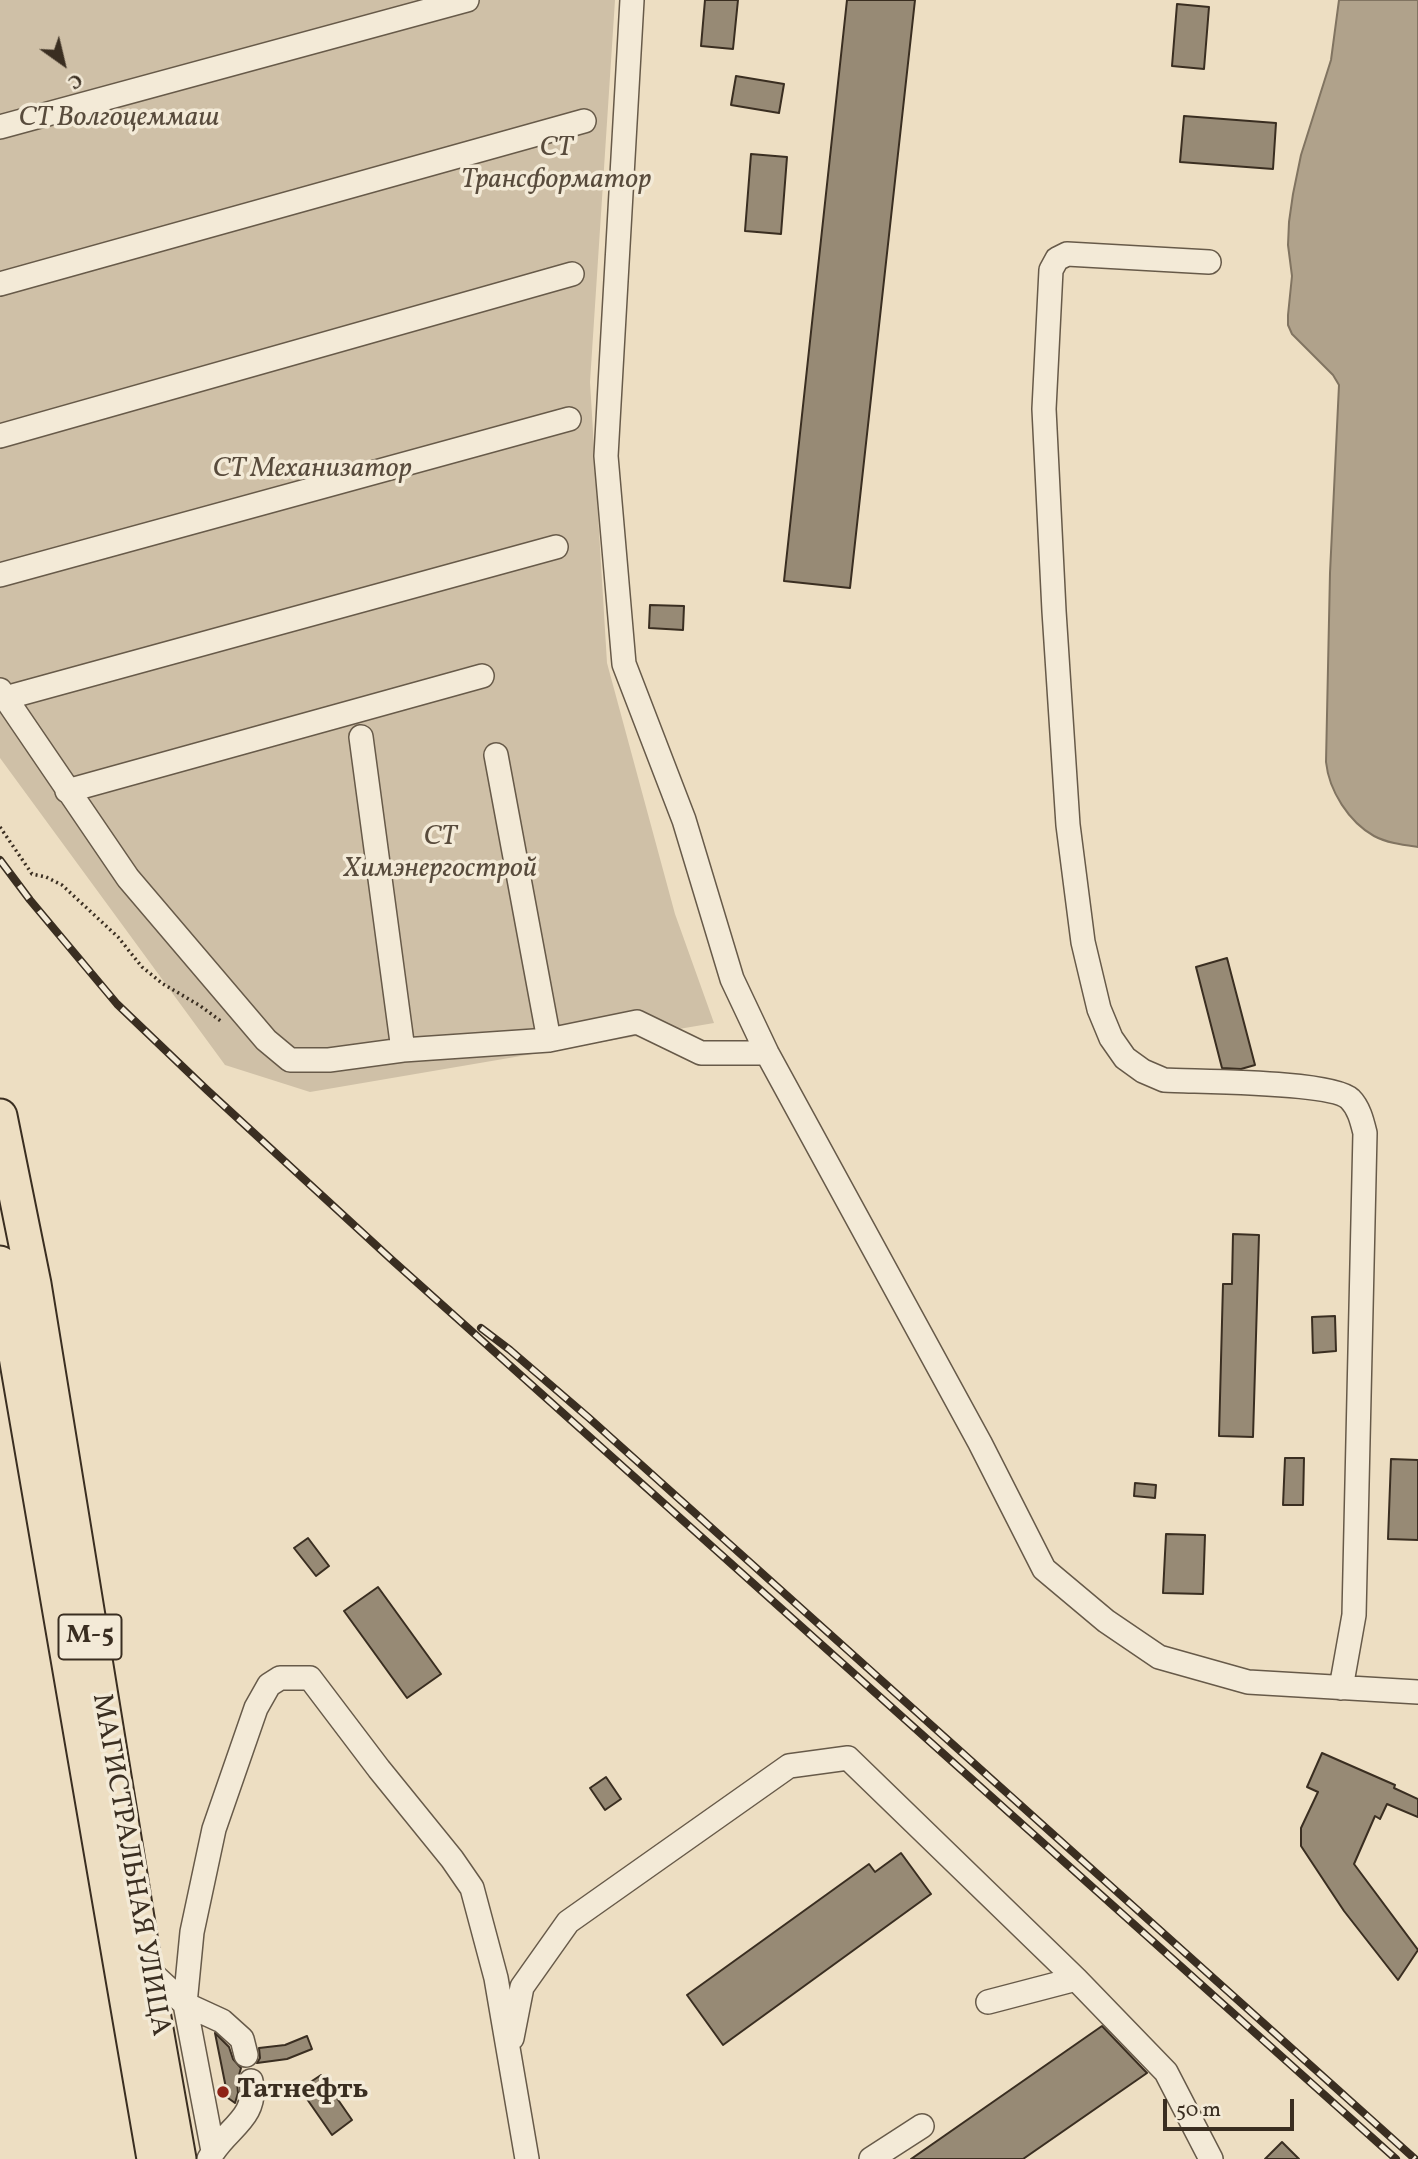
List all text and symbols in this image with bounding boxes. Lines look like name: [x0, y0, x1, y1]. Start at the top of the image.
north arrow: [28, 28, 98, 98]
text: С: [62, 66, 87, 95]
park label: СТ Волгоцеммаш: [19, 103, 219, 137]
park label: СТ Трансформатор: [461, 133, 651, 199]
park label: СТ Механизатор: [212, 454, 412, 488]
park label: СТ Химэнергострой: [343, 822, 537, 888]
road number: М-5: [58, 1614, 122, 1660]
street label: МАГИСТРАЛЬНАЯ УЛИЦА: [82, 1691, 176, 2039]
place label: Татнефть: [237, 2075, 369, 2109]
marker: Татнефть: [215, 2084, 231, 2100]
scale bar: [1166, 2086, 1297, 2130]
text: 50 m: [1176, 2096, 1221, 2125]

